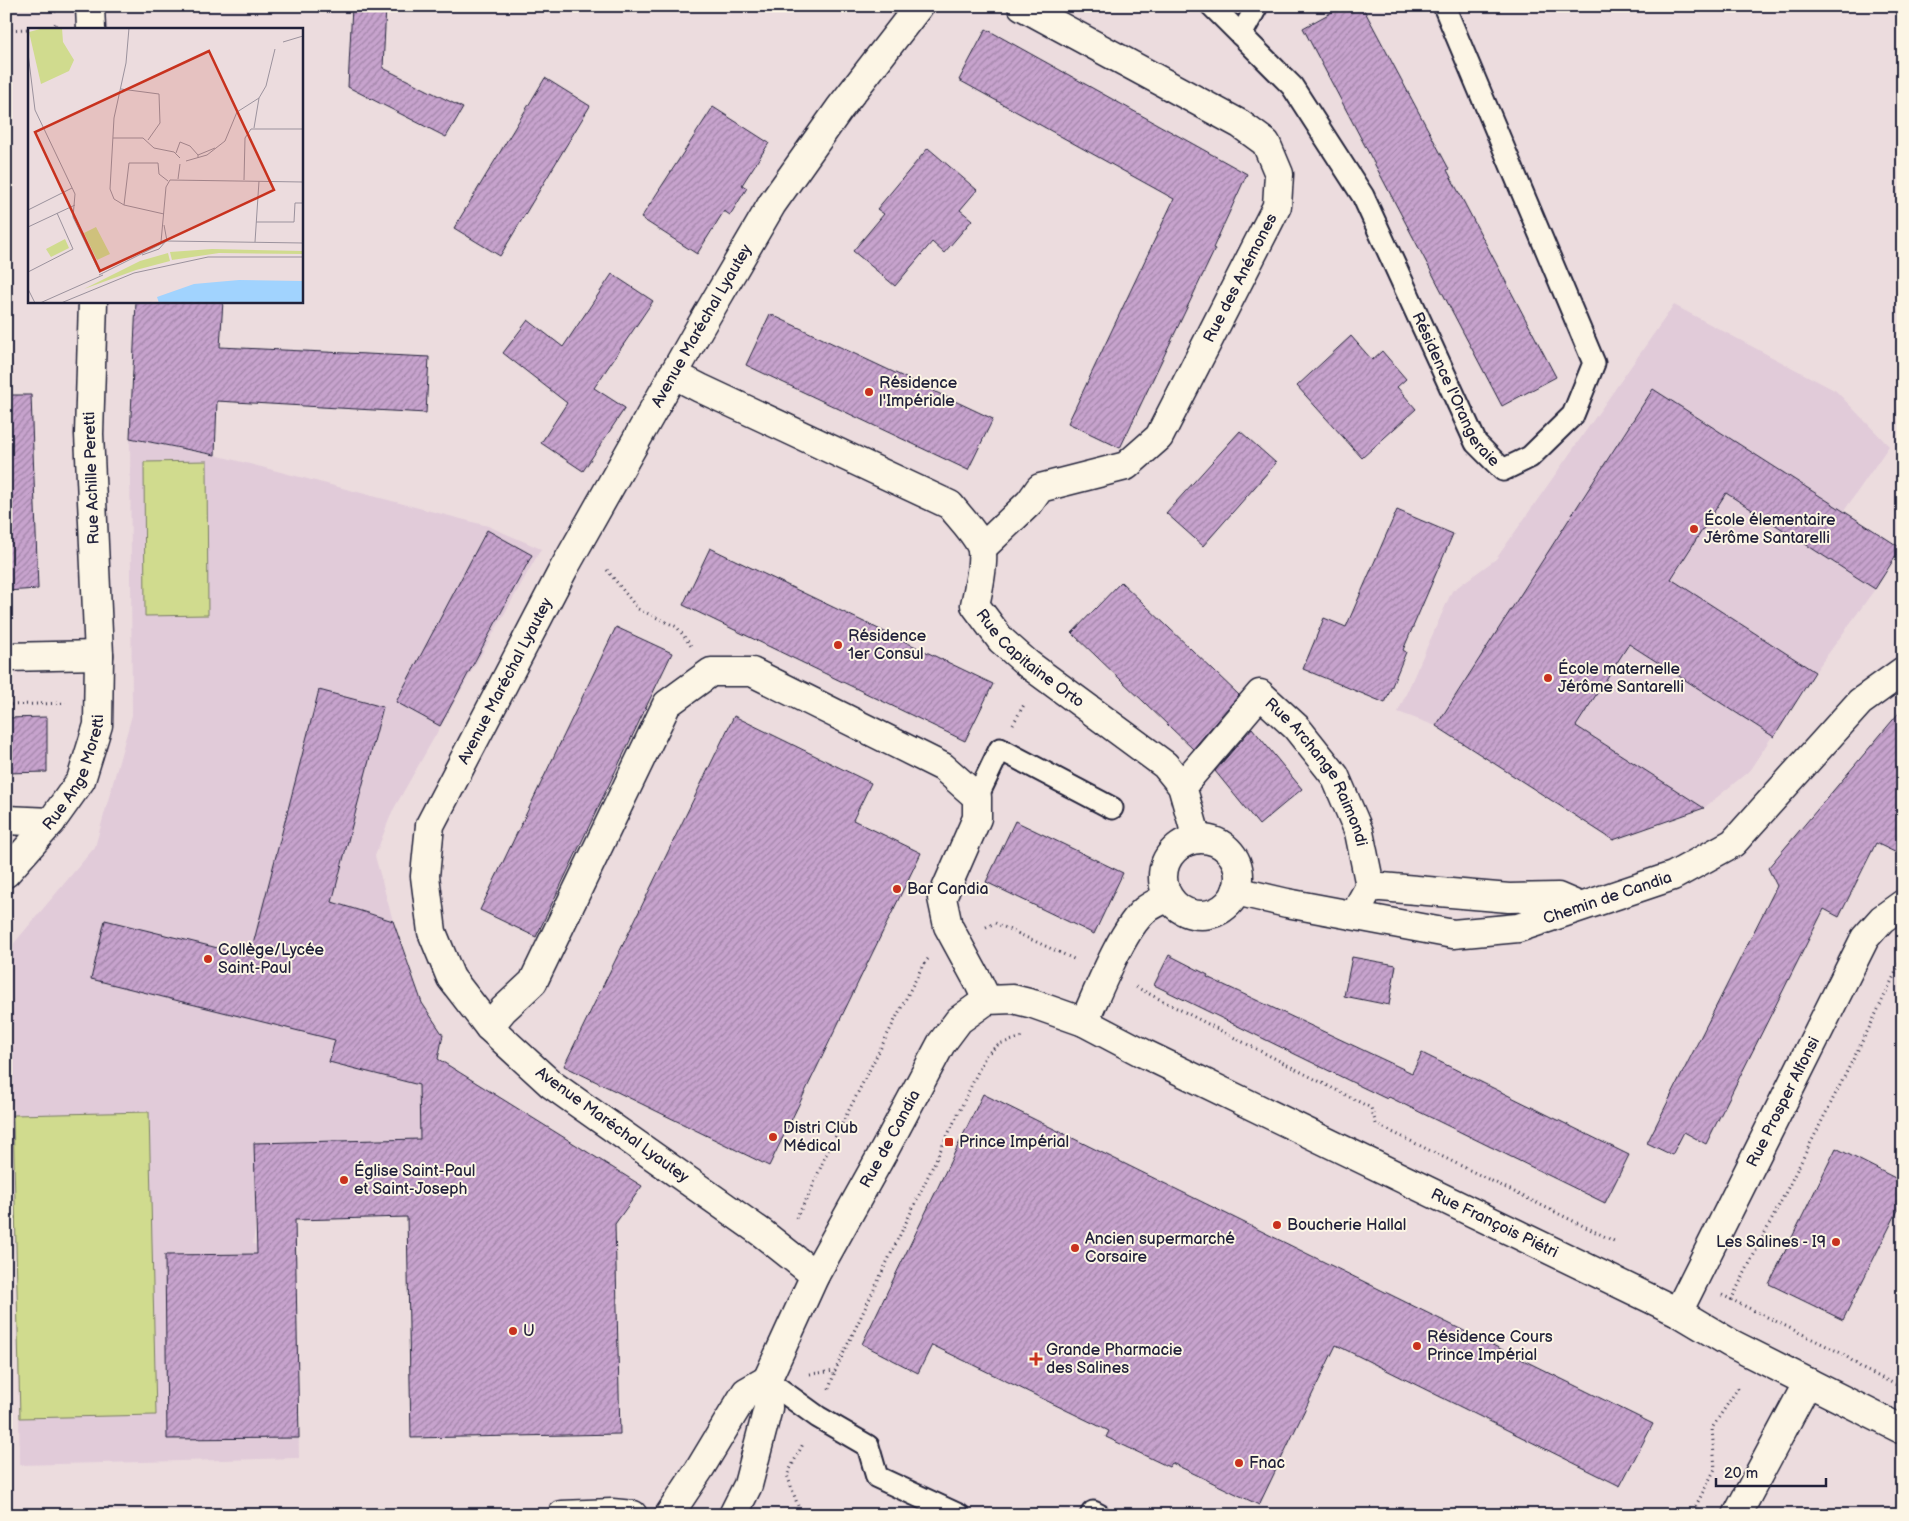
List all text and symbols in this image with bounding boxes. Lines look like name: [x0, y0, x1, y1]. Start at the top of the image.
inset map: [28, 28, 302, 302]
street label: Rue des Anémones: [1199, 210, 1281, 346]
street label: Avenue Maréchal Lyautey: [647, 240, 756, 411]
street label: Résidence l'Orangeraie: [1408, 309, 1504, 471]
place label: Résidence l'Impériale: [879, 374, 958, 411]
marker: Résidence l'Impériale: [863, 386, 875, 398]
street label: Rue Achille Peretti: [80, 411, 104, 545]
place label: École élementaire Jérôme Santarelli: [1704, 509, 1836, 548]
marker: École élementaire Jérôme Santarelli: [1688, 523, 1700, 535]
street label: Avenue Maréchal Lyautey: [454, 594, 557, 767]
street label: Rue Capitaine Orto: [972, 605, 1088, 712]
place label: Résidence 1er Consul: [848, 627, 927, 664]
marker: Résidence 1er Consul: [832, 639, 844, 651]
place label: École maternelle Jérôme Santarelli: [1558, 658, 1684, 697]
marker: École maternelle Jérôme Santarelli: [1542, 672, 1554, 684]
street label: Rue Archange Raimondi: [1261, 694, 1371, 848]
street label: Rue Ange Moretti: [39, 714, 108, 834]
street label: Chemin de Candia: [1541, 868, 1674, 928]
place label: Bar Candia: [907, 880, 989, 899]
marker: Bar Candia: [891, 883, 903, 895]
place label: Collège/Lycée Saint-Paul: [218, 941, 325, 978]
marker: Collège/Lycée Saint-Paul: [202, 953, 214, 965]
street label: Rue Prosper Alfonsi: [1743, 1034, 1824, 1170]
street label: Avenue Maréchal Lyautey: [532, 1063, 693, 1187]
street label: Rue de Candia: [856, 1087, 924, 1191]
place label: Distri Club Médical: [783, 1119, 858, 1156]
marker: Distri Club Médical: [767, 1131, 779, 1143]
place label: Prince Impérial: [959, 1133, 1069, 1152]
marker: Prince Impérial: [943, 1136, 955, 1148]
place label: Église Saint-Paul et Saint-Joseph: [354, 1160, 475, 1199]
marker: Église Saint-Paul et Saint-Joseph: [338, 1174, 350, 1186]
street label: Rue François Piétri: [1428, 1184, 1561, 1262]
place label: Boucherie Hallal: [1287, 1216, 1406, 1235]
marker: Boucherie Hallal: [1271, 1219, 1283, 1231]
place label: Ancien supermarché Corsaire: [1085, 1230, 1235, 1267]
place label: Les Salines - I9: [1716, 1233, 1826, 1252]
marker: Les Salines - I9: [1830, 1236, 1842, 1248]
marker: Ancien supermarché Corsaire: [1069, 1242, 1081, 1254]
place label: U: [523, 1322, 535, 1341]
marker: U: [507, 1325, 519, 1337]
place label: Résidence Cours Prince Impérial: [1427, 1328, 1553, 1365]
marker: Résidence Cours Prince Impérial: [1411, 1340, 1423, 1352]
place label: Grande Pharmacie des Salines: [1046, 1341, 1183, 1378]
marker: Grande Pharmacie des Salines: [1030, 1353, 1042, 1365]
place label: Fnac: [1249, 1454, 1285, 1473]
scale bar: [1716, 1456, 1826, 1488]
marker: Fnac: [1233, 1457, 1245, 1469]
text: 20 m: [1724, 1464, 1758, 1483]

